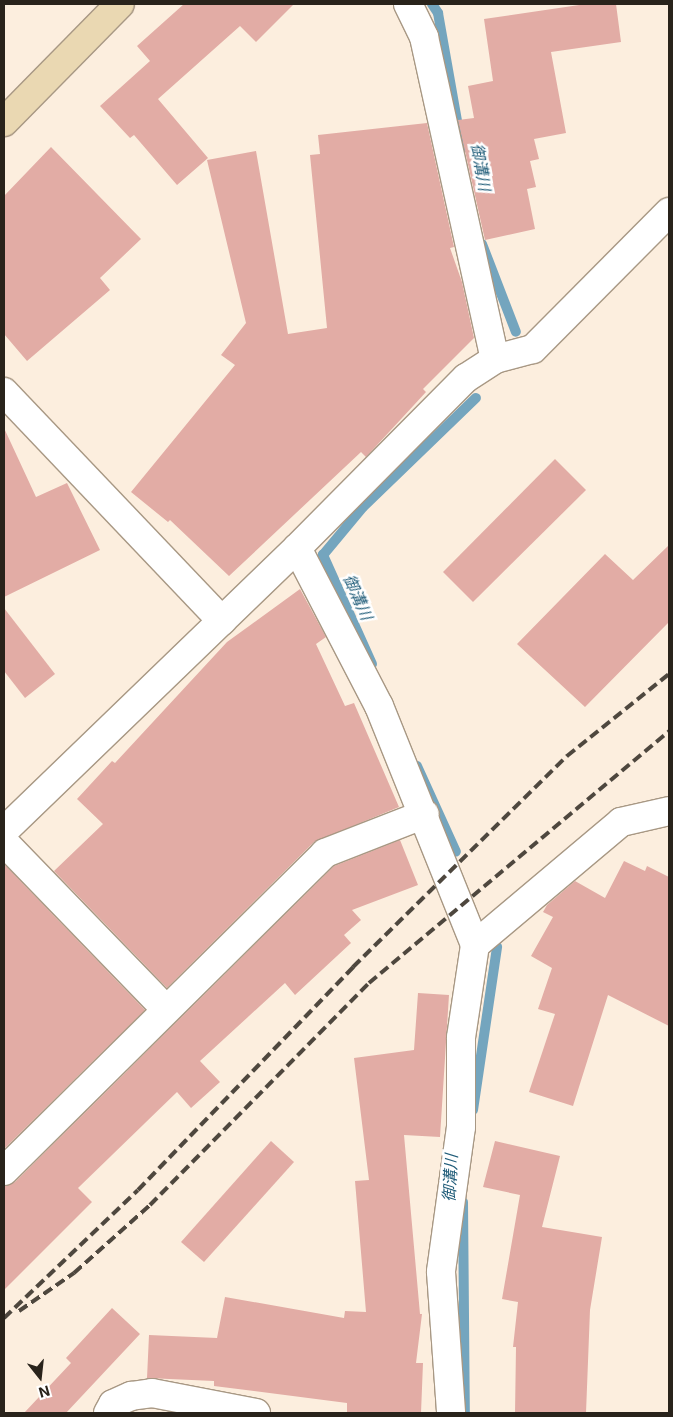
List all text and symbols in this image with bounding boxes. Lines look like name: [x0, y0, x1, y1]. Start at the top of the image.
water label: 御溝川: [467, 142, 495, 192]
water label: 御溝川: [339, 571, 377, 623]
water label: 御溝川: [439, 1154, 461, 1202]
north arrow: [15, 1352, 65, 1402]
text: N: [37, 1382, 52, 1402]

